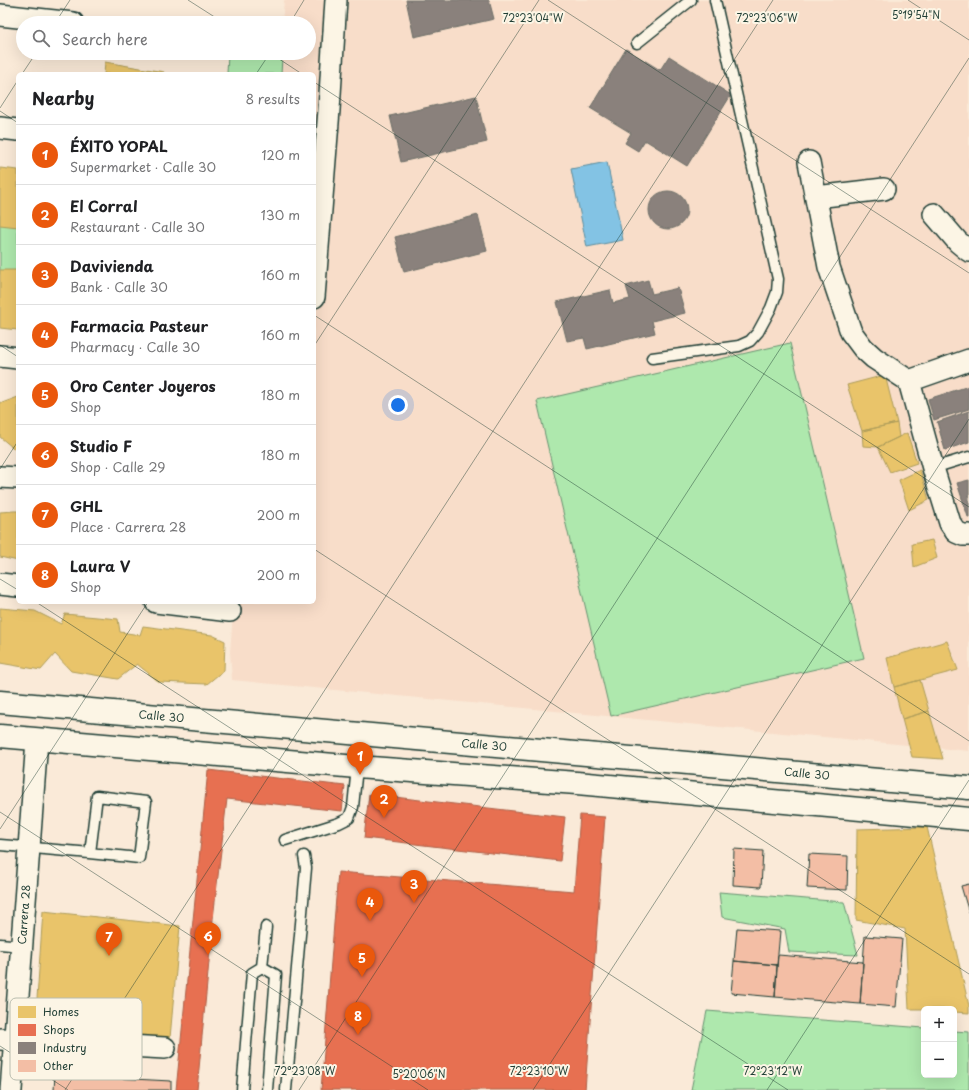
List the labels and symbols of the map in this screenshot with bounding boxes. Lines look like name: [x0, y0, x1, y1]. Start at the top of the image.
text: 5°19'54"N: [892, 7, 940, 22]
text: 72°23'04"W: [503, 10, 564, 25]
text: 72°23'06"W: [737, 10, 798, 25]
your location: [388, 395, 408, 415]
street label: Calle 30: [138, 705, 185, 726]
street label: Calle 30: [461, 734, 508, 755]
pin: 1: [347, 742, 373, 775]
street label: Calle 30: [783, 763, 830, 784]
pin: 2: [371, 785, 397, 818]
pin: 3: [401, 870, 427, 903]
street label: Carrera 28: [13, 884, 34, 945]
pin: 4: [357, 888, 383, 921]
pin: 6: [195, 922, 221, 955]
pin: 7: [96, 923, 122, 956]
pin: 5: [349, 944, 375, 977]
legend: [10, 998, 142, 1080]
pin: 8: [345, 1002, 371, 1035]
text: Homes: [43, 1003, 79, 1020]
text: Shops: [43, 1021, 74, 1038]
text: Industry: [43, 1039, 87, 1056]
text: Other: [43, 1057, 74, 1074]
text: 72°23'08"W: [275, 1063, 336, 1078]
text: 72°23'10"W: [510, 1063, 569, 1078]
text: 72°23'12"W: [744, 1063, 803, 1078]
text: 5°20'06"N: [392, 1066, 446, 1081]

